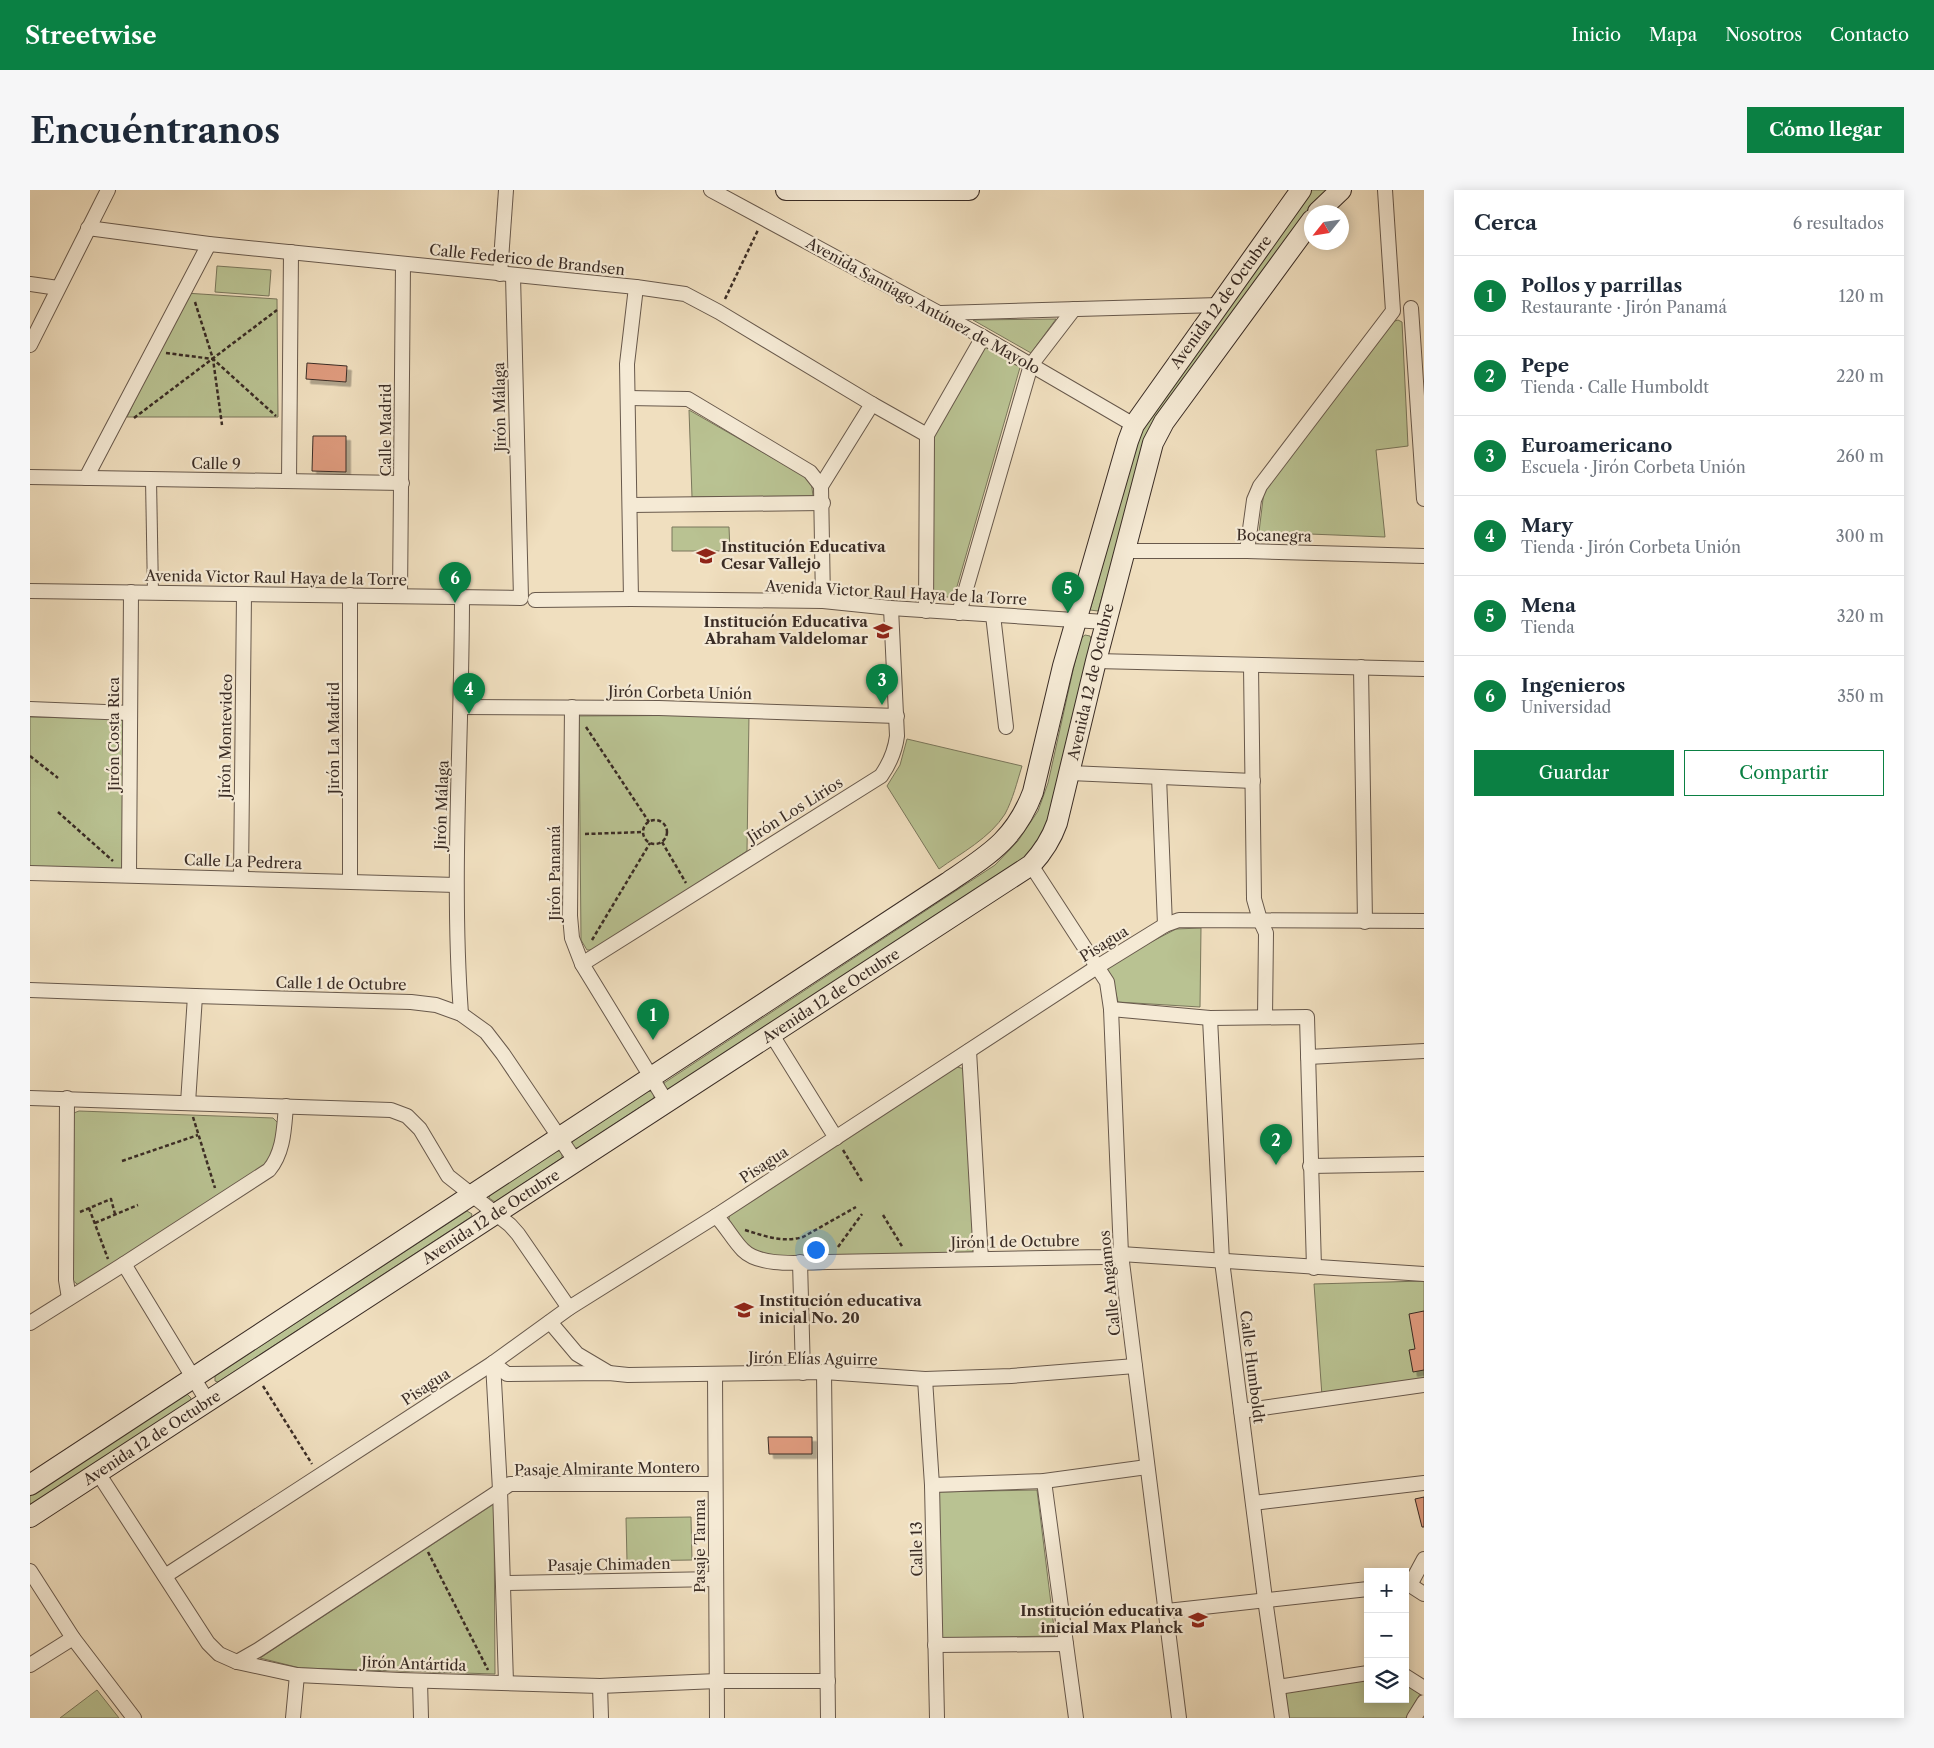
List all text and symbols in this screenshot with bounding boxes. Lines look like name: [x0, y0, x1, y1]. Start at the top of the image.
text: Streetwise: [25, 21, 157, 50]
text: Inicio: [1572, 24, 1621, 46]
text: Mapa: [1649, 24, 1697, 46]
text: Nosotros: [1725, 24, 1802, 46]
text: Contacto: [1830, 24, 1909, 46]
button: Cómo llegar: [1747, 107, 1904, 153]
text: Encuéntranos: [30, 109, 280, 152]
north arrow: [1304, 205, 1349, 250]
text: Cerca: [1474, 210, 1537, 235]
text: 6 resultados: [1793, 213, 1884, 233]
street label: Avenida 12 de Octubre: [1165, 231, 1275, 373]
street label: Avenida Santiago Antúnez de Mayolo: [802, 233, 1044, 378]
street label: Calle Federico de Brandsen: [428, 240, 626, 279]
text: Pollos y parrillas: [1521, 274, 1682, 297]
text: 1: [1486, 286, 1494, 306]
text: 120 m: [1839, 286, 1884, 306]
text: Restaurante · Jirón Panamá: [1521, 297, 1727, 317]
text: Pepe: [1521, 354, 1569, 377]
street label: Jirón Málaga: [489, 362, 510, 454]
text: 2: [1485, 366, 1495, 386]
text: 220 m: [1836, 366, 1884, 386]
text: Tienda · Calle Humboldt: [1521, 377, 1709, 397]
street label: Calle Madrid: [376, 384, 395, 476]
text: Euroamericano: [1521, 434, 1672, 457]
text: 3: [1485, 446, 1495, 466]
text: 260 m: [1836, 446, 1884, 466]
street label: Calle 9: [191, 454, 241, 473]
text: Escuela · Jirón Corbeta Unión: [1521, 457, 1746, 477]
text: Mary: [1521, 514, 1573, 537]
street label: Bocanegra: [1236, 525, 1312, 546]
text: 4: [1485, 526, 1495, 546]
text: 300 m: [1836, 526, 1884, 546]
place label: Institución Educativa Cesar Vallejo: [721, 537, 886, 573]
text: Tienda · Jirón Corbeta Unión: [1521, 537, 1741, 557]
school or university icon: Institución Educativa Cesar Vallejo: [695, 545, 717, 567]
pin: 6: [439, 562, 471, 603]
street label: Avenida Victor Raul Haya de la Torre: [144, 566, 407, 589]
pin: 5: [1052, 572, 1084, 613]
street label: Avenida Victor Raul Haya de la Torre: [764, 576, 1027, 609]
text: Mena: [1521, 594, 1576, 617]
street label: Avenida 12 de Octubre: [1063, 602, 1118, 763]
text: 5: [1486, 606, 1494, 626]
text: 320 m: [1837, 606, 1884, 626]
place label: Institución Educativa Abraham Valdelomar: [703, 612, 869, 648]
text: Tienda: [1521, 617, 1575, 637]
school or university icon: Institución Educativa Abraham Valdelomar: [872, 620, 894, 642]
pin: 3: [866, 664, 898, 705]
street label: Jirón Montevideo: [215, 673, 236, 801]
pin: 4: [453, 673, 485, 714]
text: Ingenieros: [1521, 674, 1625, 697]
street label: Jirón Costa Rica: [104, 677, 123, 793]
street label: Jirón La Madrid: [324, 682, 343, 796]
street label: Jirón Corbeta Unión: [606, 682, 753, 703]
text: 6: [1485, 686, 1495, 706]
text: 350 m: [1837, 686, 1884, 706]
text: Universidad: [1521, 697, 1611, 717]
button: Guardar: [1474, 750, 1674, 796]
button: Compartir: [1684, 750, 1884, 796]
street label: Jirón Málaga: [430, 760, 453, 852]
street label: Jirón Los Lirios: [742, 773, 846, 848]
street label: Jirón Panamá: [545, 825, 564, 923]
street label: Calle La Pedrera: [184, 850, 302, 873]
street label: Pisagua: [1076, 921, 1132, 966]
street label: Avenida 12 de Octubre: [758, 944, 903, 1048]
street label: Calle 1 de Octubre: [275, 973, 407, 994]
pin: 1: [637, 999, 669, 1040]
pin: 2: [1260, 1124, 1292, 1165]
street label: Pisagua: [736, 1142, 792, 1187]
street label: Avenida 12 de Octubre: [418, 1165, 563, 1269]
street label: Calle Angamos: [1095, 1229, 1124, 1337]
street label: Jirón 1 de Octubre: [948, 1231, 1080, 1252]
your location: [803, 1237, 829, 1263]
place label: Institución educativa inicial No. 20: [759, 1291, 922, 1327]
school or university icon: Institución educativa inicial No. 20: [733, 1299, 755, 1321]
street label: Calle Humboldt: [1236, 1309, 1269, 1425]
street label: Jirón Elías Aguirre: [746, 1348, 878, 1369]
street label: Pisagua: [398, 1364, 454, 1409]
street label: Avenida 12 de Octubre: [79, 1386, 224, 1490]
street label: Pasaje Almirante Montero: [514, 1457, 700, 1480]
street label: Pasaje Tarma: [690, 1499, 709, 1593]
street label: Calle 13: [907, 1521, 926, 1577]
street label: Pasaje Chimaden: [547, 1554, 671, 1575]
map controls: [1364, 1568, 1409, 1703]
button: +: [1364, 1568, 1409, 1613]
place label: Institución educativa inicial Max Planck: [1020, 1601, 1184, 1637]
school or university icon: Institución educativa inicial Max Planck: [1187, 1609, 1209, 1631]
button: −: [1364, 1613, 1409, 1658]
street label: Jirón Antártida: [359, 1652, 467, 1675]
button: layers: [1364, 1658, 1409, 1703]

